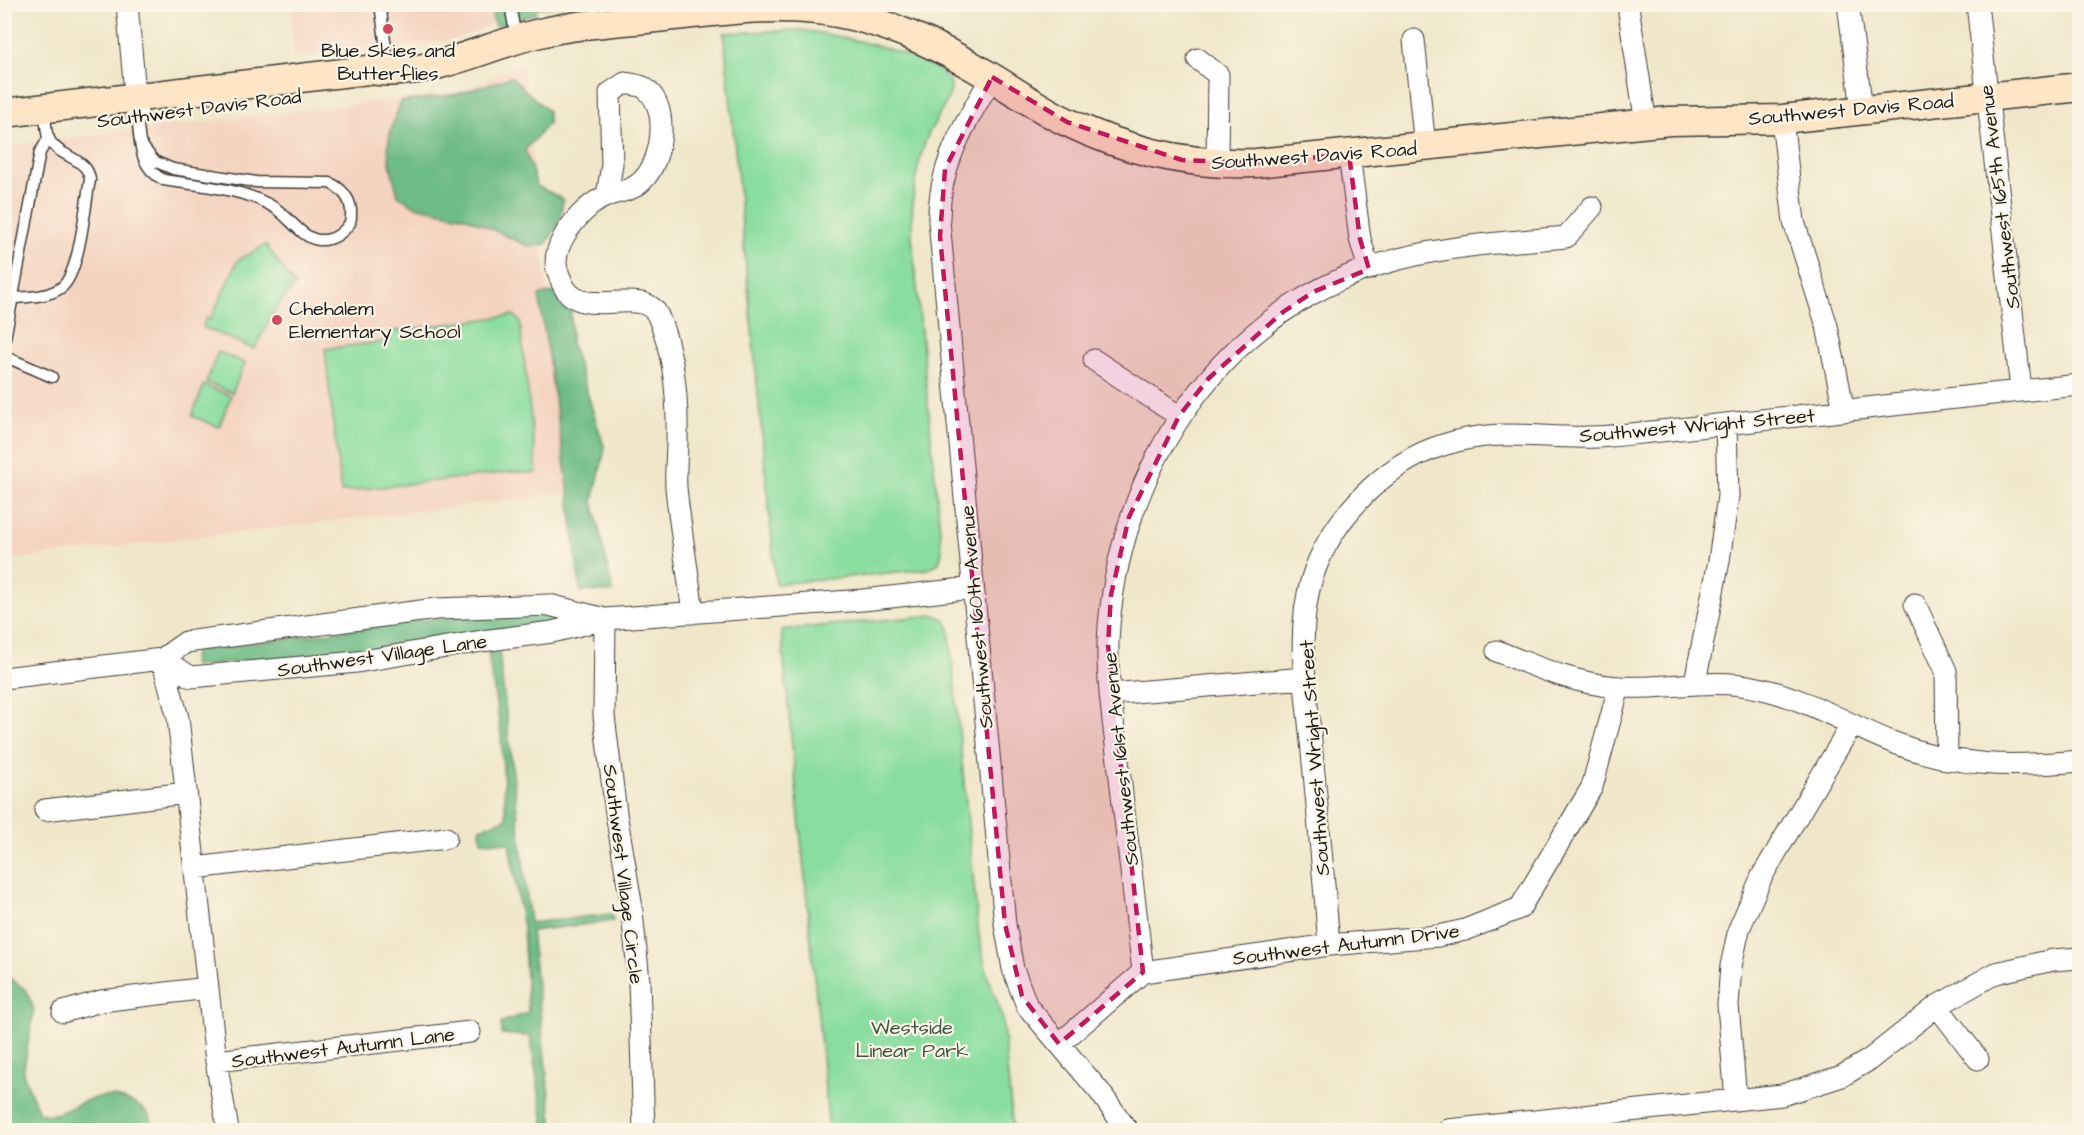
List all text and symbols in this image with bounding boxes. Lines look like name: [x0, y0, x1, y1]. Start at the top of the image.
marker: Blue Skies and Butterflies: [381, 22, 395, 36]
place label: Blue Skies and Butterflies: [321, 37, 455, 88]
street label: Southwest Davis Road: [95, 83, 303, 135]
street label: Southwest 165th Avenue: [1972, 83, 2028, 311]
street label: Southwest Davis Road: [1747, 87, 1955, 133]
street label: Southwest Davis Road: [1210, 135, 1418, 177]
place label: Chehalem Elementary School: [289, 295, 461, 347]
marker: Chehalem Elementary School: [270, 313, 284, 327]
street label: Southwest Wright Street: [1578, 402, 1816, 451]
street label: Southwest 160th Avenue: [953, 504, 1001, 730]
street label: Southwest Village Lane: [276, 627, 489, 686]
street label: Southwest Wright Street: [1293, 639, 1338, 877]
street label: Southwest 161st Avenue: [1096, 651, 1146, 867]
street label: Southwest Village Circle: [595, 763, 650, 986]
street label: Southwest Autumn Drive: [1231, 917, 1461, 973]
park label: Westside Linear Park: [855, 1014, 969, 1065]
street label: Southwest Autumn Lane: [230, 1020, 457, 1076]

